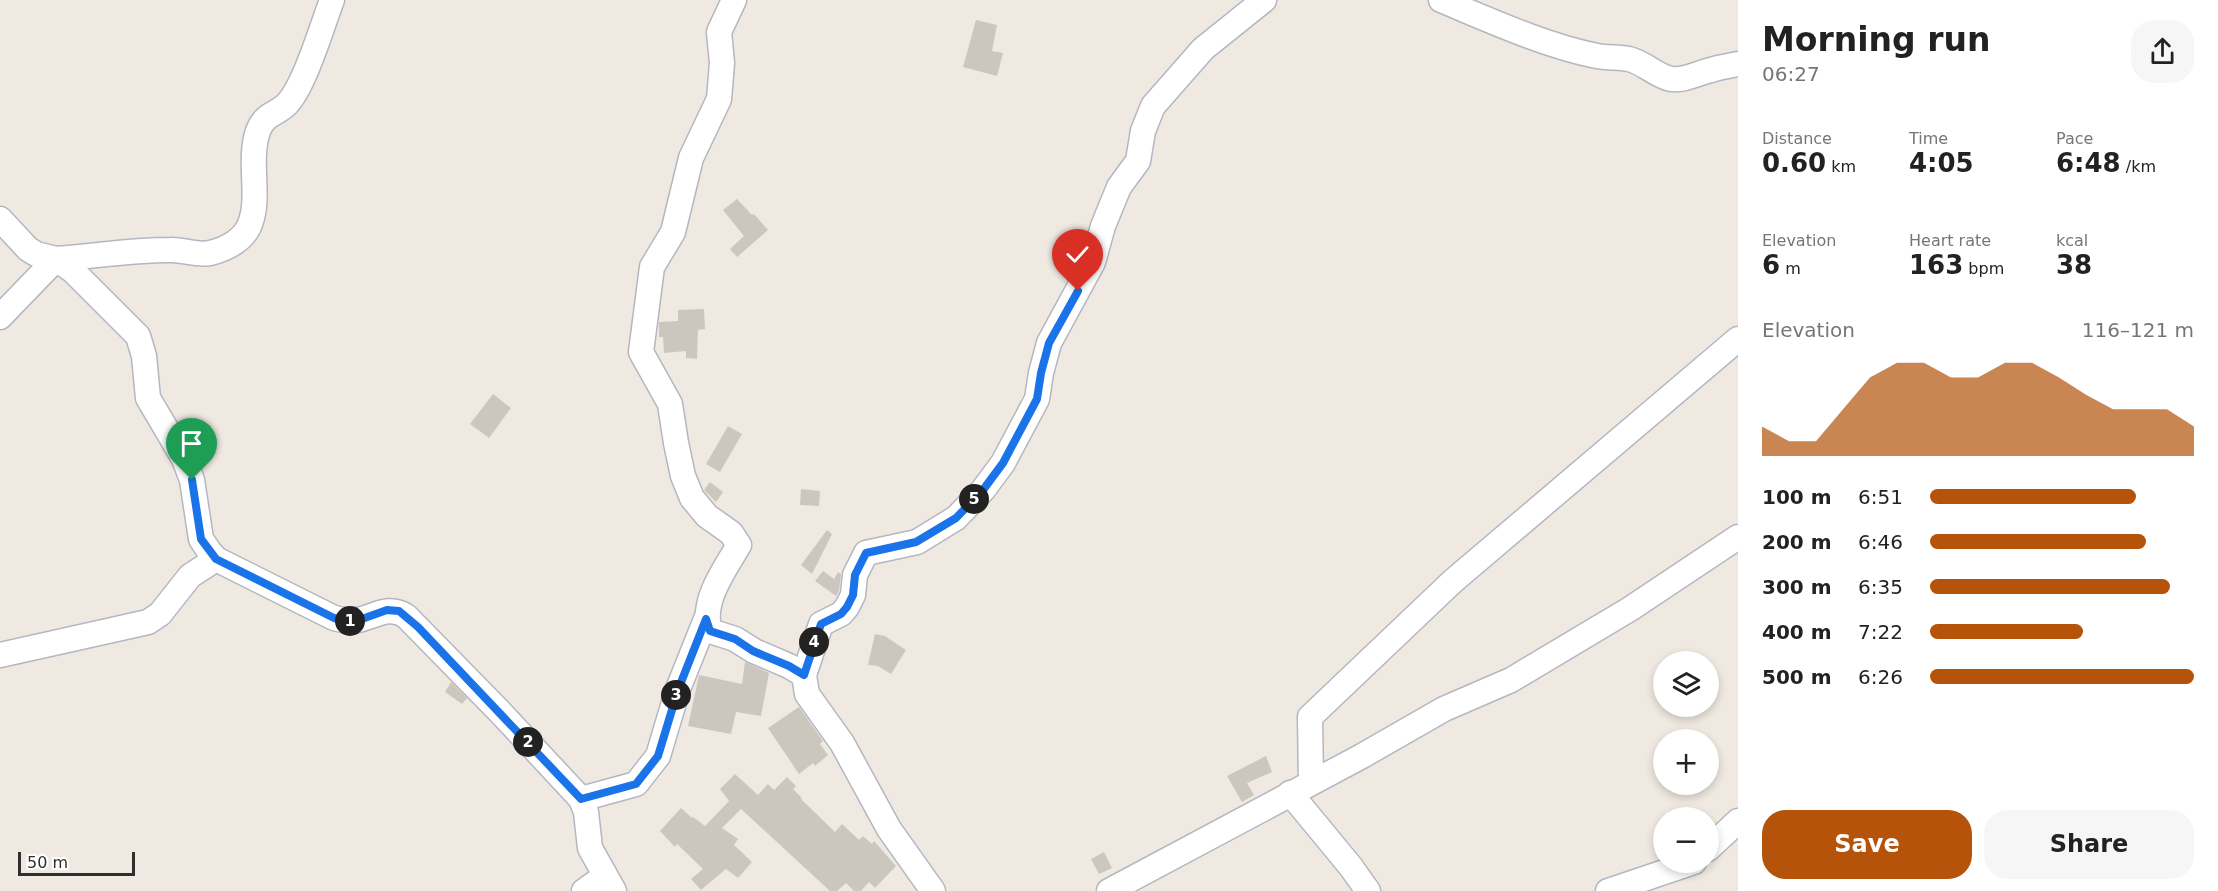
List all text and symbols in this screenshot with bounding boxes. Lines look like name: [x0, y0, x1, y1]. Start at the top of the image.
text: Morning run: [1762, 20, 1990, 59]
button: share: [2131, 20, 2194, 83]
text: 06:27: [1762, 62, 1820, 86]
text: Distance: [1762, 129, 1832, 148]
text: Time: [1909, 129, 1948, 148]
text: Pace: [2056, 129, 2093, 148]
text: 0.60: [1762, 148, 1826, 178]
text: 4:05: [1909, 148, 1974, 178]
text: 6:48: [2056, 148, 2121, 178]
text: km: [1826, 157, 1856, 176]
text: /km: [2121, 157, 2156, 176]
pin: [1052, 229, 1103, 291]
text: Elevation: [1762, 231, 1836, 250]
text: Heart rate: [1909, 231, 1991, 250]
text: kcal: [2056, 231, 2088, 250]
icon: check: [1061, 238, 1094, 271]
text: 6: [1762, 250, 1780, 280]
text: 163: [1909, 250, 1963, 280]
text: 38: [2056, 250, 2092, 280]
text: m: [1780, 259, 1801, 278]
text: bpm: [1963, 259, 2004, 278]
text: Elevation: [1762, 318, 1855, 342]
text: 116–121 m: [2082, 318, 2194, 342]
pin: [166, 418, 217, 480]
icon: arrive: [175, 427, 208, 460]
pin: 5: [959, 484, 989, 514]
text: 100 m: [1762, 485, 1832, 509]
text: 6:51: [1858, 485, 1903, 509]
text: 5: [968, 489, 980, 508]
text: 200 m: [1762, 530, 1832, 554]
text: 6:46: [1858, 530, 1903, 554]
text: 300 m: [1762, 575, 1832, 599]
text: 6:35: [1858, 575, 1903, 599]
pin: 1: [335, 606, 365, 636]
text: 1: [344, 611, 356, 630]
text: 400 m: [1762, 620, 1832, 644]
text: 7:22: [1858, 620, 1903, 644]
pin: 4: [799, 627, 829, 657]
text: 4: [808, 632, 820, 651]
map controls: [1653, 651, 1719, 873]
button: layers: [1653, 651, 1719, 717]
text: 500 m: [1762, 665, 1832, 689]
text: 6:26: [1858, 665, 1903, 689]
pin: 3: [661, 680, 691, 710]
text: 3: [670, 685, 682, 704]
pin: 2: [513, 727, 543, 757]
button: +: [1653, 729, 1719, 795]
text: 2: [522, 732, 534, 751]
button: −: [1653, 807, 1719, 873]
button: Save: [1762, 810, 1972, 879]
button: Share: [1984, 810, 2194, 879]
scale bar: [18, 849, 135, 876]
text: 50 m: [27, 853, 68, 872]

